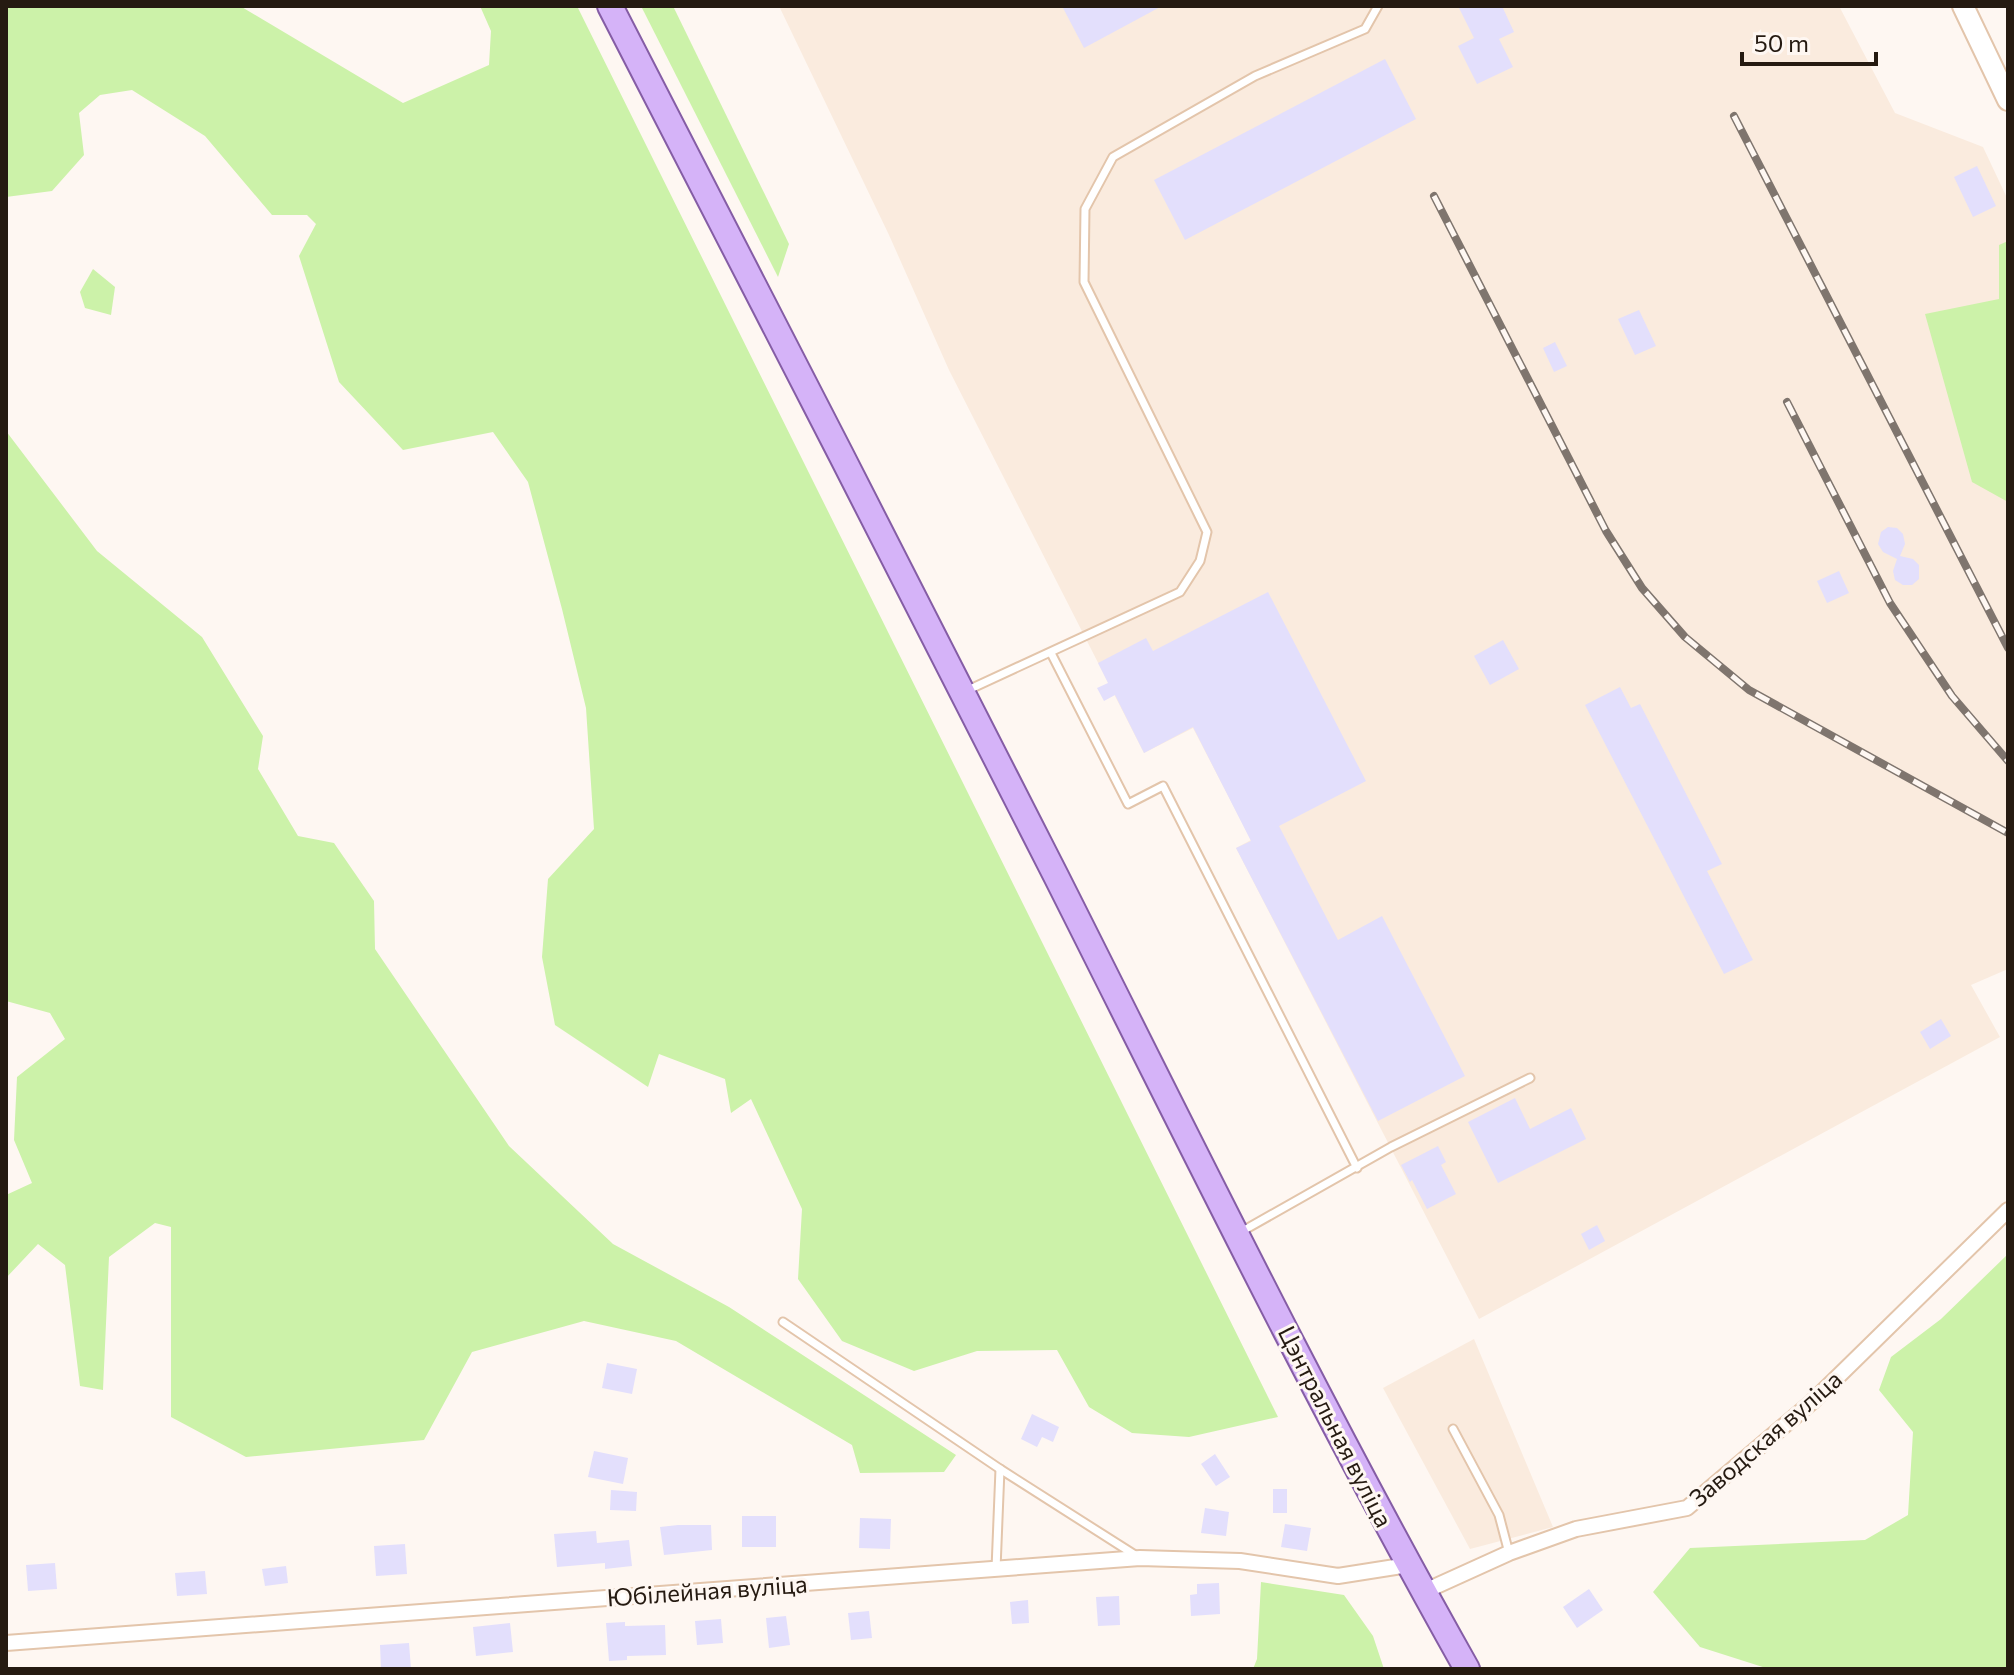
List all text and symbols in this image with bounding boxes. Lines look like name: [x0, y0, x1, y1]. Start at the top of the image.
scale bar: [1742, 16, 1876, 66]
text: 50 m: [1754, 28, 1809, 57]
street label: Цэнтральная вуліца: [1273, 1320, 1399, 1532]
street label: Заводская вуліца: [1683, 1364, 1847, 1512]
street label: Юбілейная вуліца: [606, 1569, 808, 1611]

